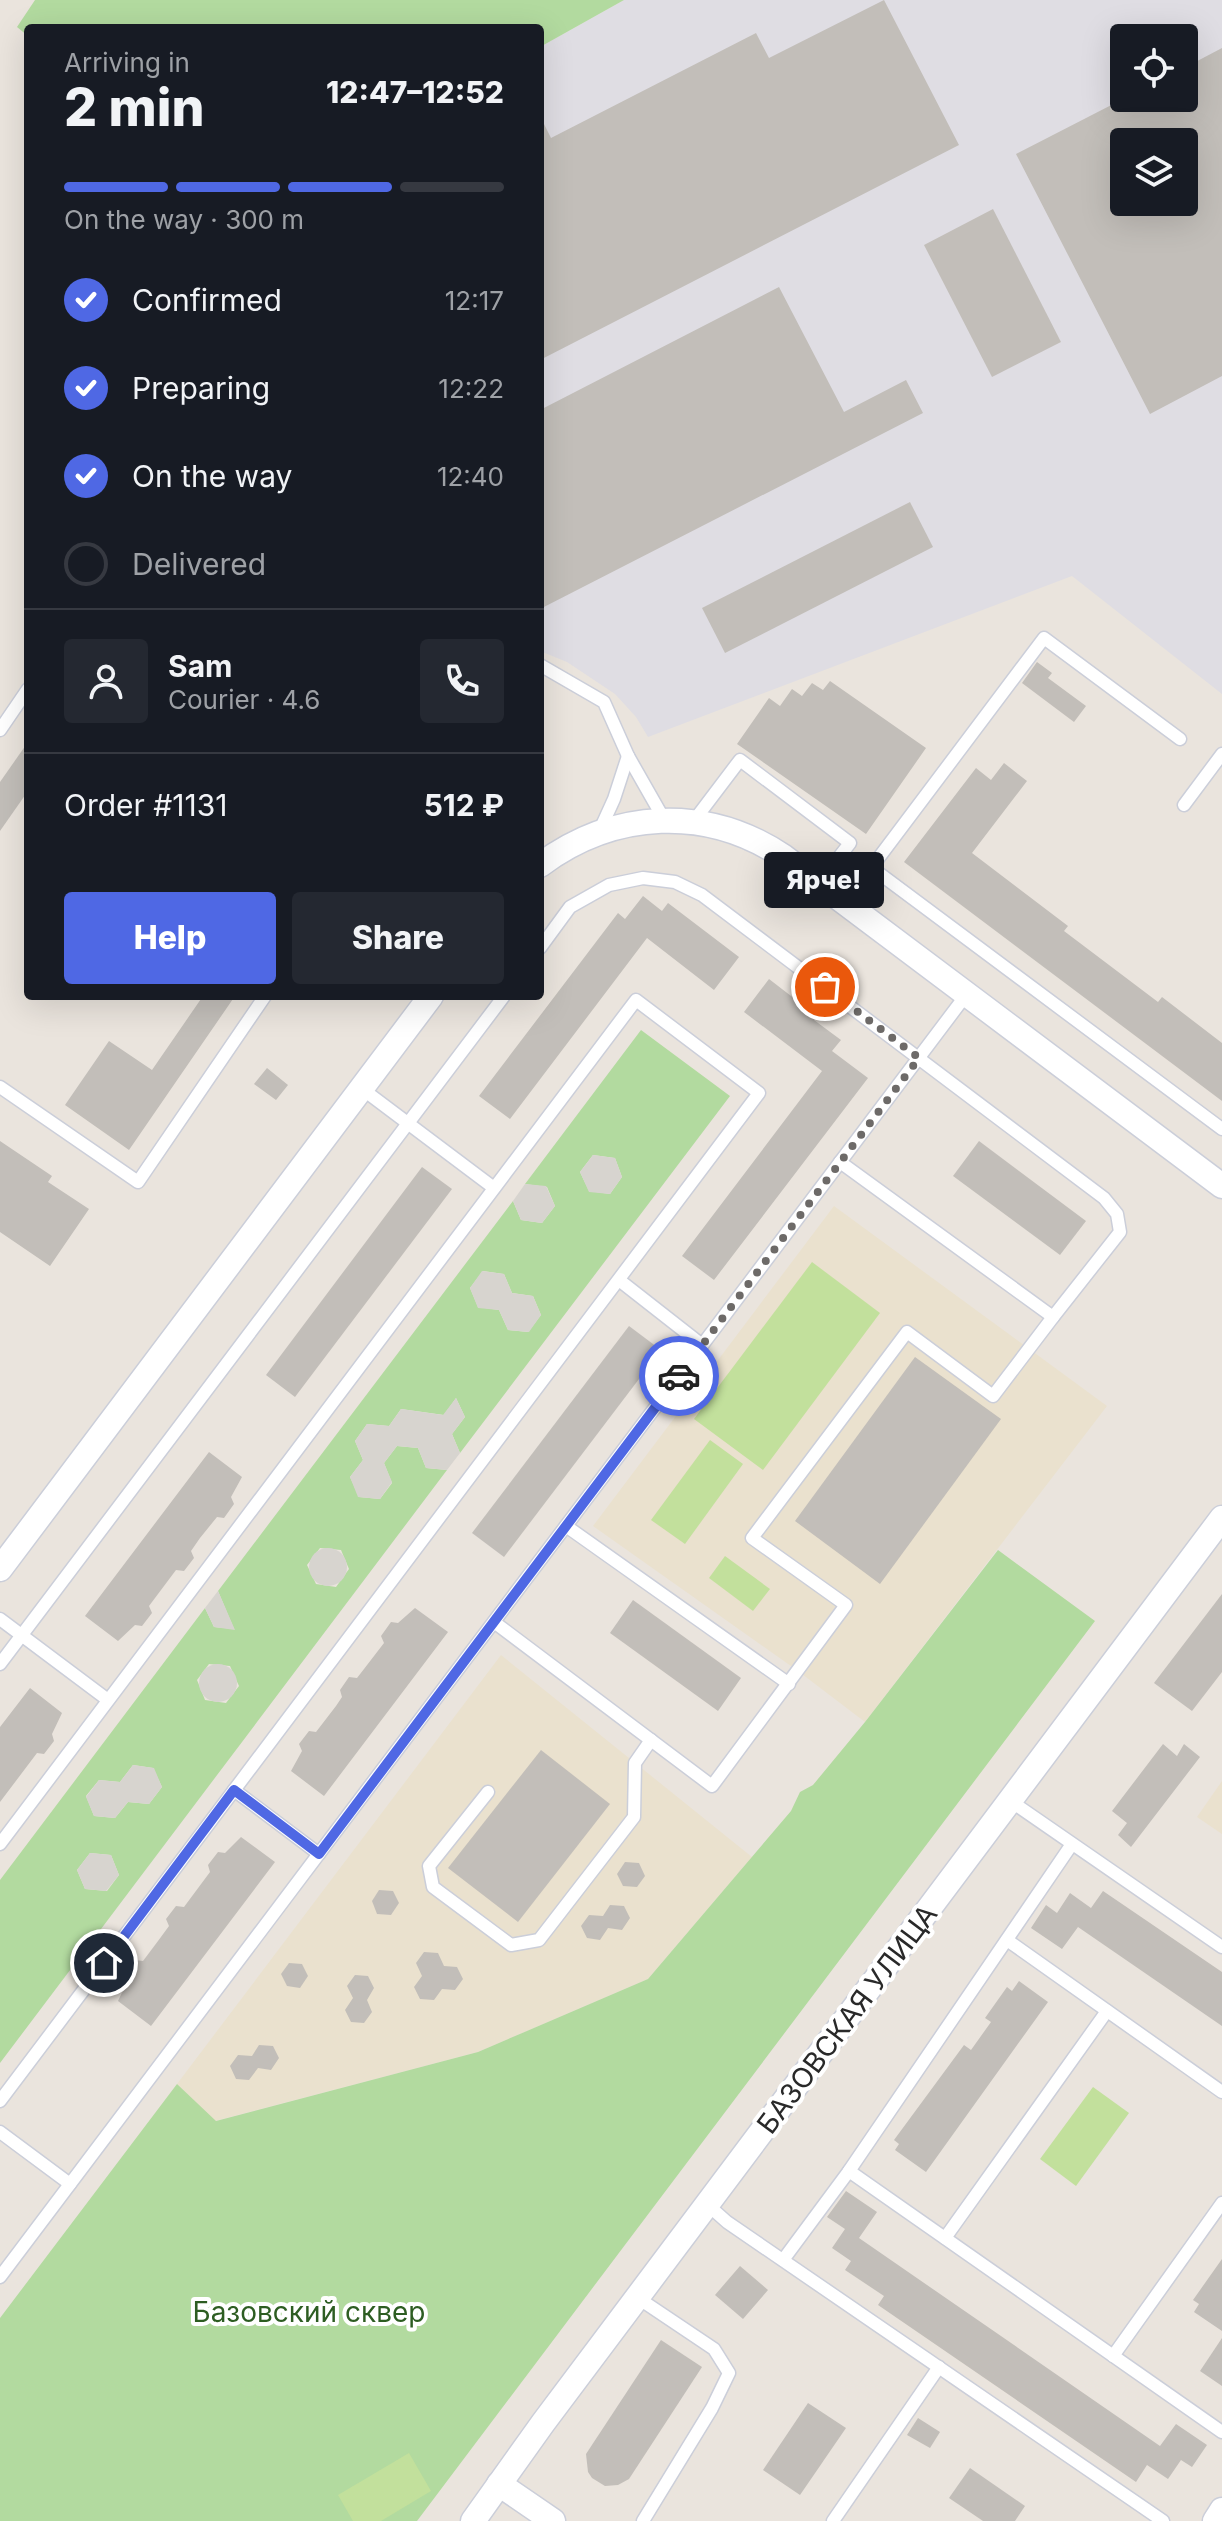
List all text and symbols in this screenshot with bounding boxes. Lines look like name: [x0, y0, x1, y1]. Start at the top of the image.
map controls: [1110, 24, 1198, 216]
button: locate: [1110, 24, 1198, 112]
text: Arriving in: [64, 47, 190, 78]
text: 12:47–12:52: [326, 74, 504, 110]
text: 2 min: [64, 76, 205, 139]
button: layers: [1110, 128, 1198, 216]
text: On the way · 300 m: [64, 204, 304, 235]
icon: check: [64, 278, 108, 322]
text: Confirmed: [132, 282, 282, 318]
text: 12:17: [445, 285, 504, 316]
icon: check: [64, 366, 108, 410]
text: Preparing: [132, 370, 270, 406]
text: 12:22: [438, 373, 504, 404]
icon: check: [64, 454, 108, 498]
text: On the way: [132, 458, 292, 494]
text: 12:40: [437, 461, 504, 492]
text: Delivered: [132, 546, 266, 582]
button: person: [64, 639, 148, 723]
button: phone: [420, 639, 504, 723]
text: Sam: [168, 648, 232, 684]
text: Courier · 4.6: [168, 684, 320, 715]
text: Order #1131: [64, 787, 227, 823]
text: 512 ₽: [424, 787, 504, 823]
callout: Ярче!: [765, 851, 885, 907]
text: Ярче!: [787, 864, 861, 895]
button: Help: [64, 892, 276, 984]
button: Share: [292, 892, 504, 984]
pin: [791, 953, 859, 1021]
icon: bag: [803, 965, 847, 1009]
courier: [639, 1336, 719, 1416]
icon: car: [657, 1354, 701, 1398]
street label: БАЗОВСКАЯ УЛИЦА: [750, 1898, 944, 2140]
pin: [70, 1929, 138, 1997]
icon: home: [82, 1941, 126, 1985]
park label: Базовский сквер: [193, 2295, 425, 2329]

